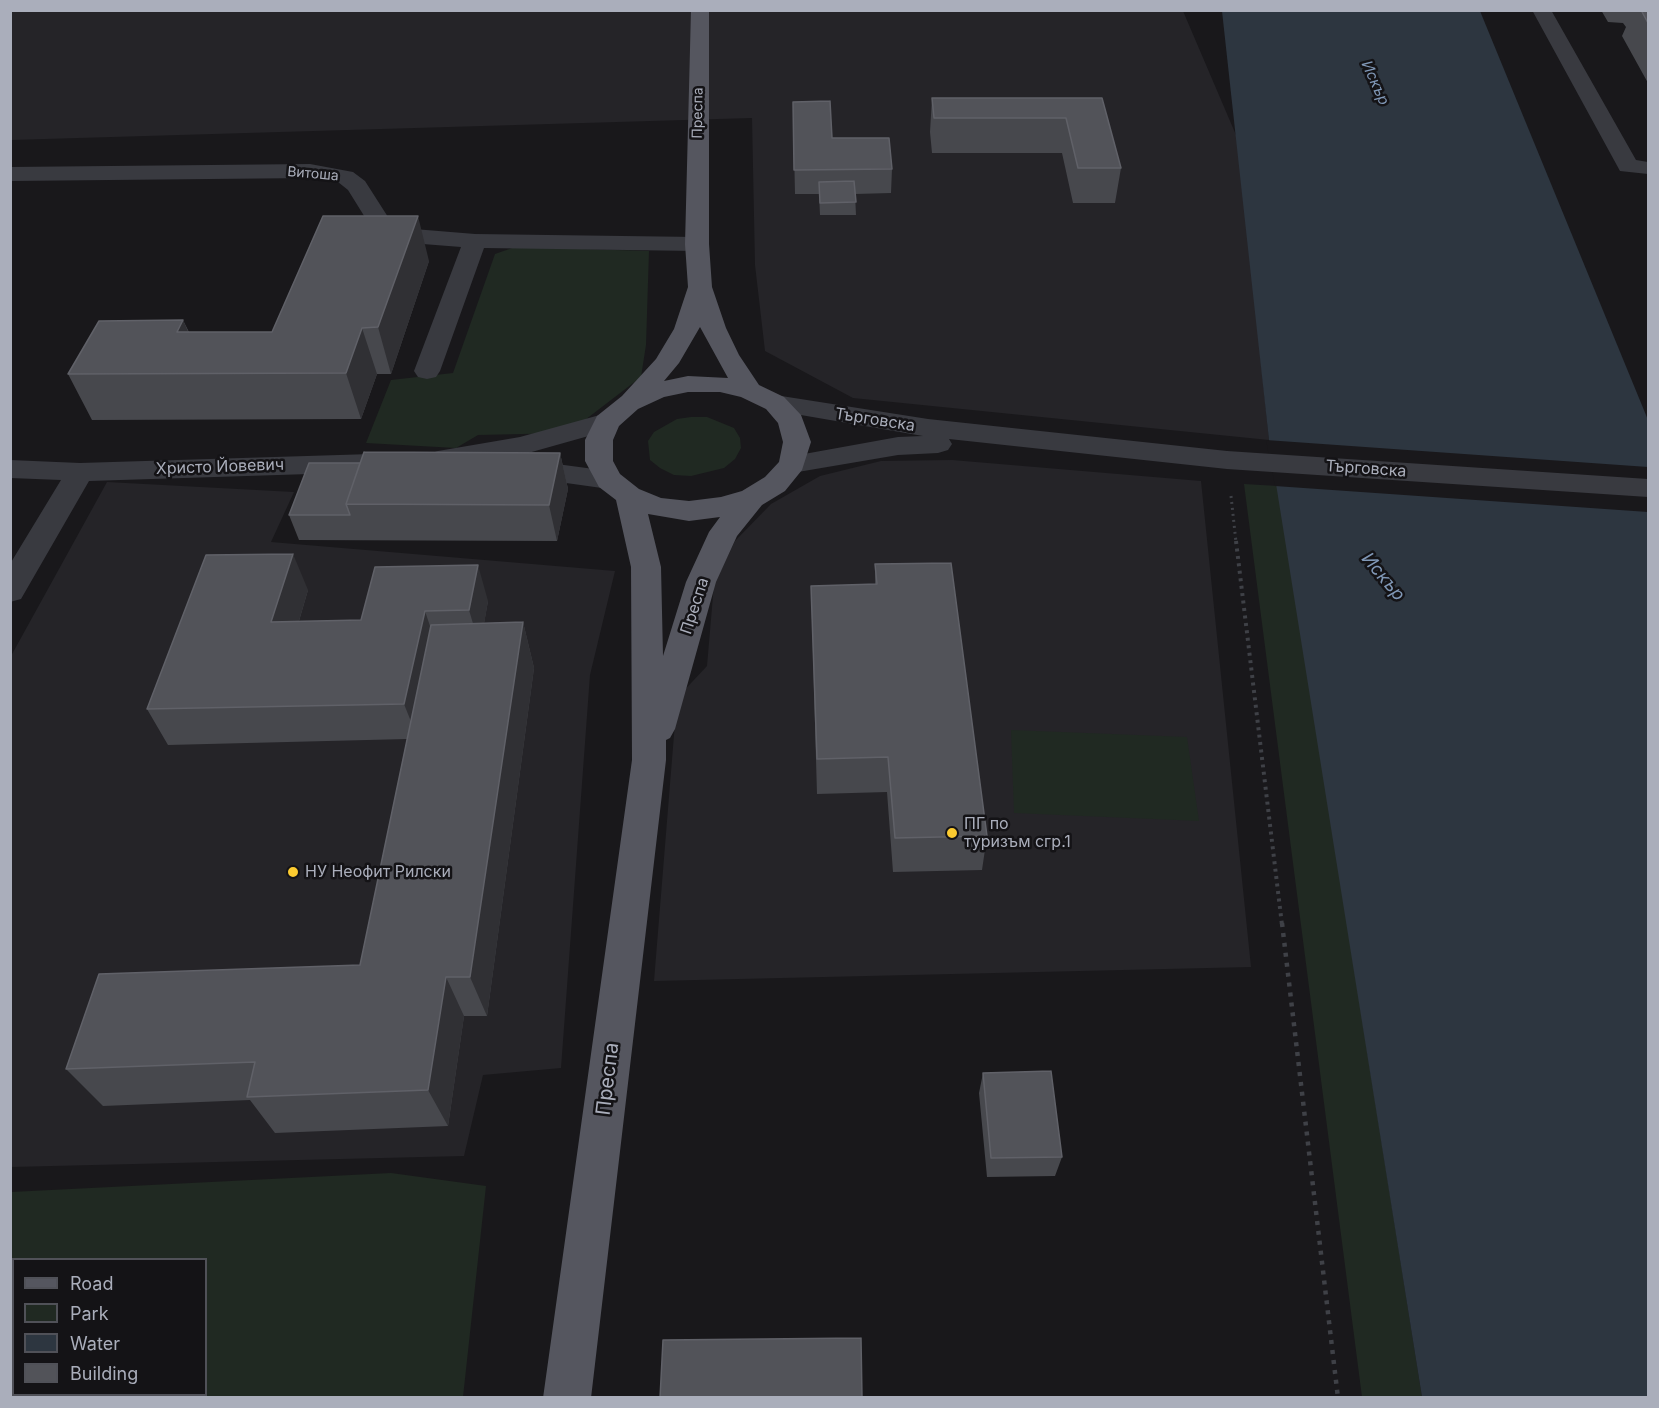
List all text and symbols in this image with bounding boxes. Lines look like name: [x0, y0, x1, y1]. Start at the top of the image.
water label: Искър: [1357, 58, 1393, 108]
street label: Преспа: [689, 87, 707, 139]
street label: Витоша: [287, 163, 339, 185]
street label: Търговска: [834, 404, 916, 436]
street label: Христо Йовевич: [156, 455, 284, 479]
street label: Търговска: [1325, 457, 1407, 481]
water label: Искър: [1357, 549, 1409, 605]
street label: Преспа: [677, 575, 713, 637]
place label: ПГ по туризъм сгр.1: [964, 814, 1071, 852]
marker: ПГ по туризъм сгр.1: [945, 826, 959, 840]
place label: НУ Неофит Рилски: [305, 862, 451, 882]
marker: НУ Неофит Рилски: [286, 865, 300, 879]
street label: Преспа: [592, 1041, 624, 1117]
legend: [12, 1258, 207, 1396]
text: Road: [70, 1273, 113, 1294]
text: Park: [70, 1303, 109, 1324]
text: Water: [70, 1333, 120, 1354]
text: Building: [70, 1363, 138, 1384]

